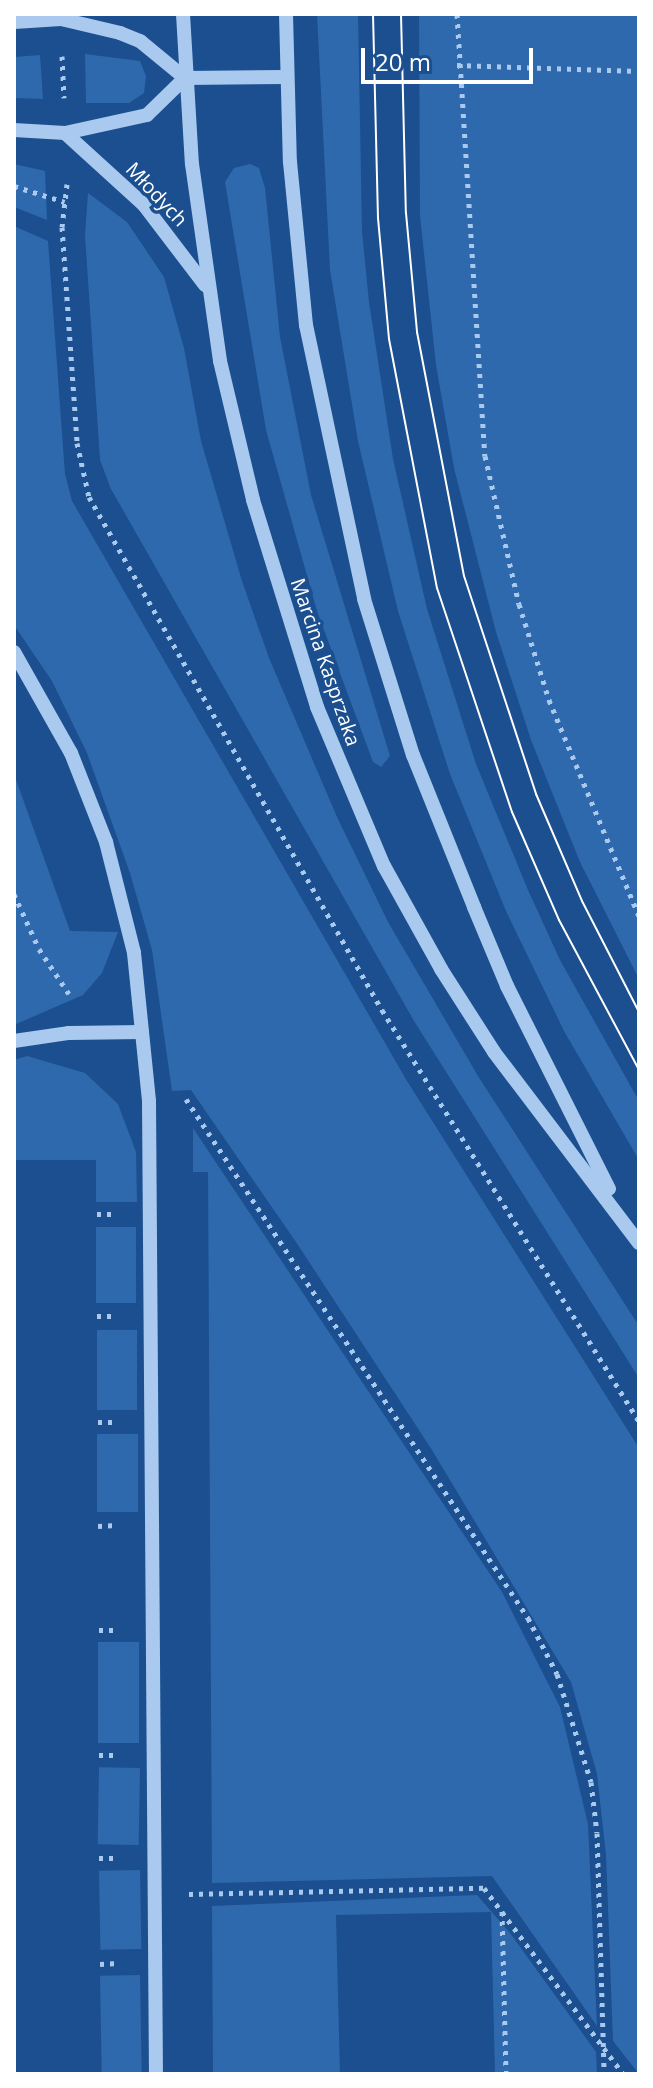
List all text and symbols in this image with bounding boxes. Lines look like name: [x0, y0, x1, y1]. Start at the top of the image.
scale bar: [365, 32, 537, 82]
text: 20 m: [375, 45, 431, 78]
street label: Młodych: [121, 157, 193, 231]
street label: Marcina Kasprzaka: [286, 575, 366, 749]

